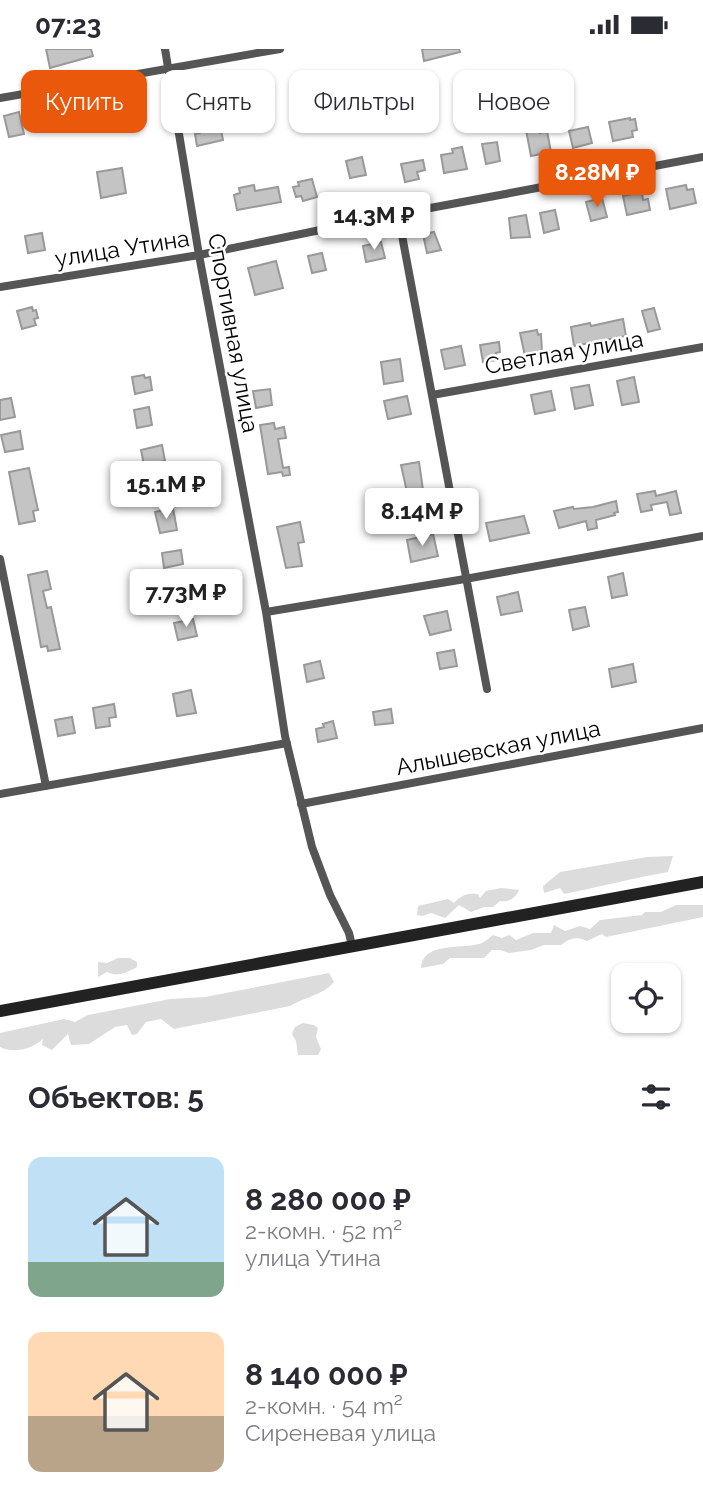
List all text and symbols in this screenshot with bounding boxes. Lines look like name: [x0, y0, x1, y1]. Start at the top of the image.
text: 07:23: [35, 10, 101, 40]
chip: Купить: [21, 70, 147, 133]
chip: Снять: [161, 70, 275, 133]
chip: Фильтры: [289, 70, 439, 133]
chip: Новое: [453, 70, 574, 133]
pin: 8.28M ₽: [532, 149, 662, 209]
text: 8.28M ₽: [555, 158, 639, 185]
pin: 14.3M ₽: [309, 193, 439, 252]
text: 14.3M ₽: [333, 201, 415, 228]
street label: улица Утина: [53, 224, 191, 272]
street label: Спортивная улица: [203, 231, 265, 435]
street label: Светлая улица: [483, 325, 645, 379]
pin: 15.1M ₽: [101, 461, 231, 521]
text: 15.1M ₽: [126, 470, 206, 497]
pin: 8.14M ₽: [357, 489, 487, 548]
text: 8.14M ₽: [381, 497, 463, 524]
pin: 7.73M ₽: [121, 569, 251, 629]
text: 7.73M ₽: [146, 578, 226, 605]
street label: Алышевская улица: [393, 714, 603, 780]
map controls: [611, 963, 681, 1033]
button: locate: [611, 963, 681, 1033]
icon: filters: [637, 1078, 675, 1116]
text: Объектов: 5: [28, 1080, 204, 1115]
text: 8 280 000 ₽: [245, 1182, 411, 1217]
icon: home: [84, 1185, 168, 1269]
text: 2-комн. · 52 m²: [245, 1217, 402, 1244]
text: улица Утина: [245, 1244, 381, 1271]
text: 8 140 000 ₽: [245, 1357, 408, 1392]
icon: home: [84, 1360, 168, 1444]
text: 2-комн. · 54 m²: [245, 1392, 403, 1419]
text: Сиреневая улица: [245, 1419, 436, 1446]

